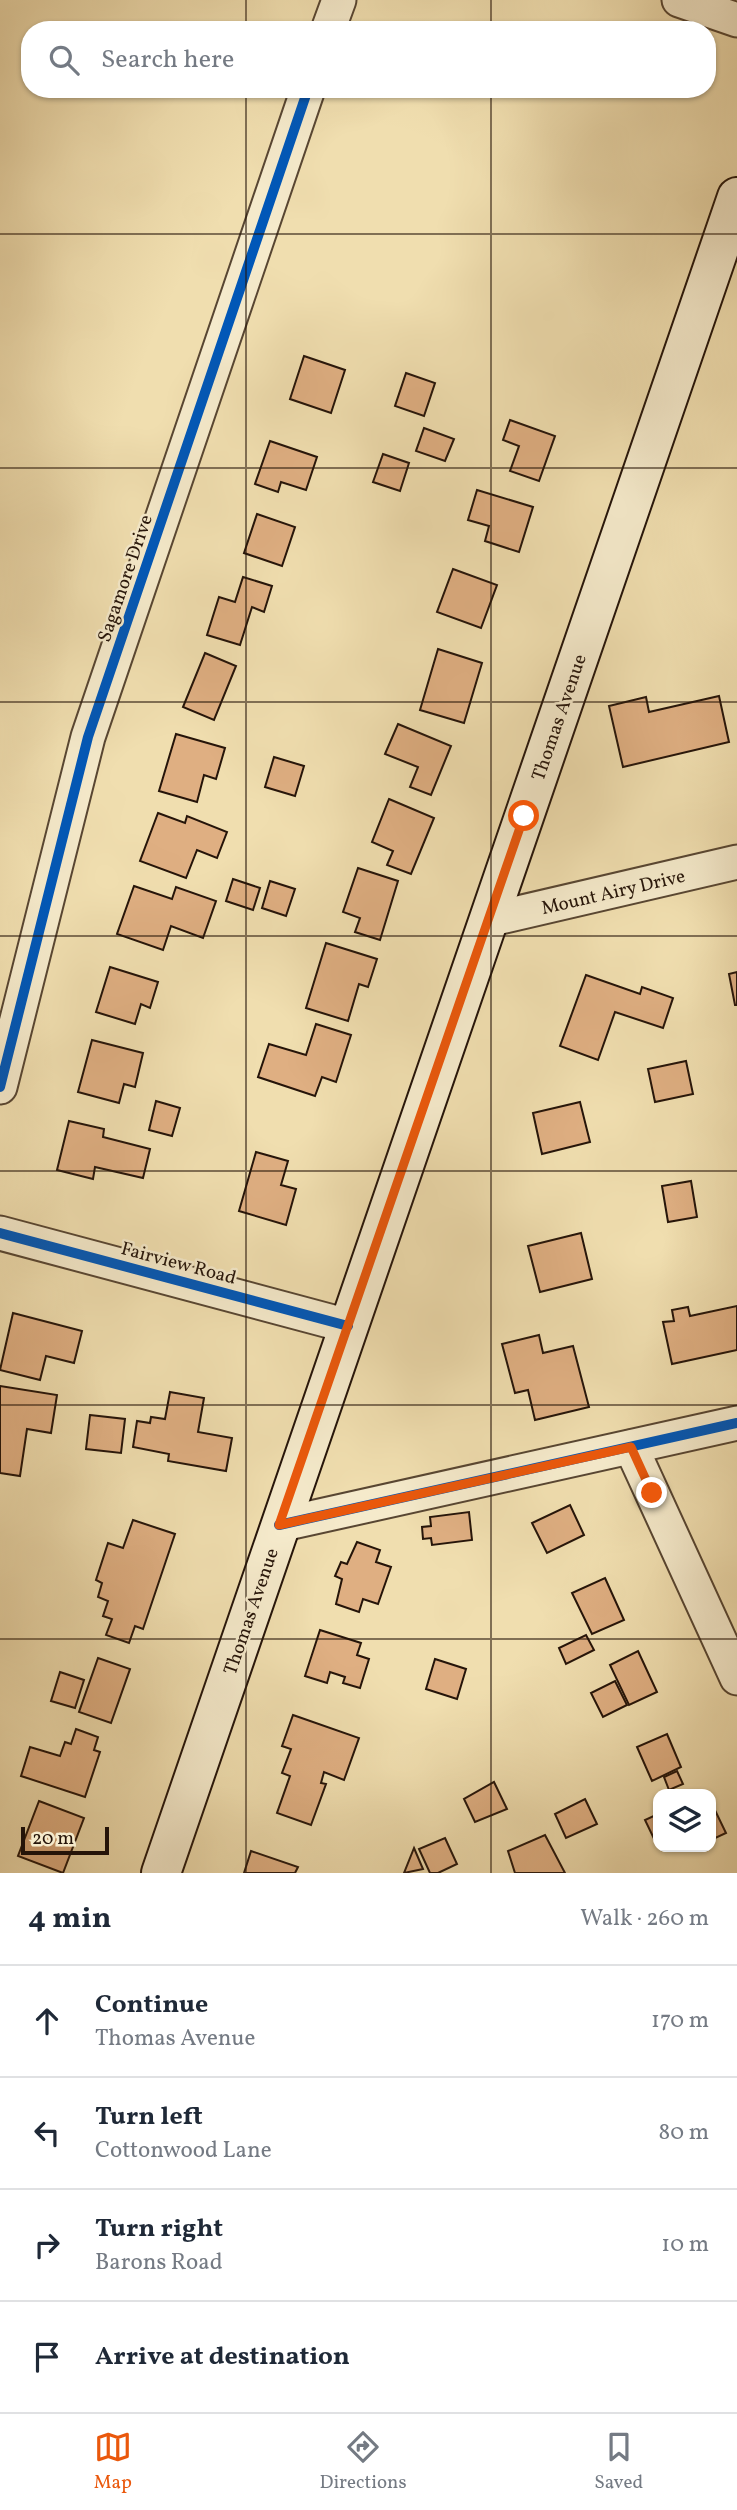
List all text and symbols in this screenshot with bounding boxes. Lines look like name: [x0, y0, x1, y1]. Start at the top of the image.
search box: [21, 21, 716, 98]
icon: search: [45, 41, 83, 79]
text: Search here: [101, 42, 234, 78]
street label: Sagamore Drive: [92, 511, 160, 646]
street label: Thomas Avenue: [526, 651, 594, 785]
route start: [508, 800, 539, 831]
street label: Mount Airy Drive: [539, 864, 688, 922]
street label: Fairview Road: [118, 1236, 239, 1292]
route end: [636, 1477, 667, 1508]
street label: Thomas Avenue: [218, 1545, 286, 1679]
map controls: [653, 1789, 716, 1852]
button: layers: [653, 1789, 716, 1852]
scale bar: [21, 1824, 108, 1856]
text: 20 m: [32, 1826, 74, 1852]
text: 4 min: [28, 1898, 112, 1940]
text: Walk · 260 m: [580, 1903, 709, 1935]
text: Continue: [95, 1987, 208, 2023]
icon: ahead: [28, 2002, 66, 2040]
text: 170 m: [651, 2005, 709, 2037]
text: Thomas Avenue: [95, 2023, 255, 2055]
text: Turn left: [95, 2099, 203, 2135]
icon: left: [28, 2114, 66, 2152]
text: 80 m: [659, 2117, 709, 2149]
text: Cottonwood Lane: [95, 2135, 272, 2167]
text: Turn right: [95, 2211, 223, 2247]
icon: right: [28, 2226, 66, 2264]
text: 10 m: [661, 2229, 709, 2261]
text: Barons Road: [95, 2247, 223, 2279]
icon: arrive: [28, 2338, 66, 2376]
text: Arrive at destination: [95, 2339, 350, 2375]
tab: Map: [94, 2428, 132, 2496]
tab: Directions: [320, 2428, 407, 2496]
tab: Saved: [594, 2428, 643, 2496]

